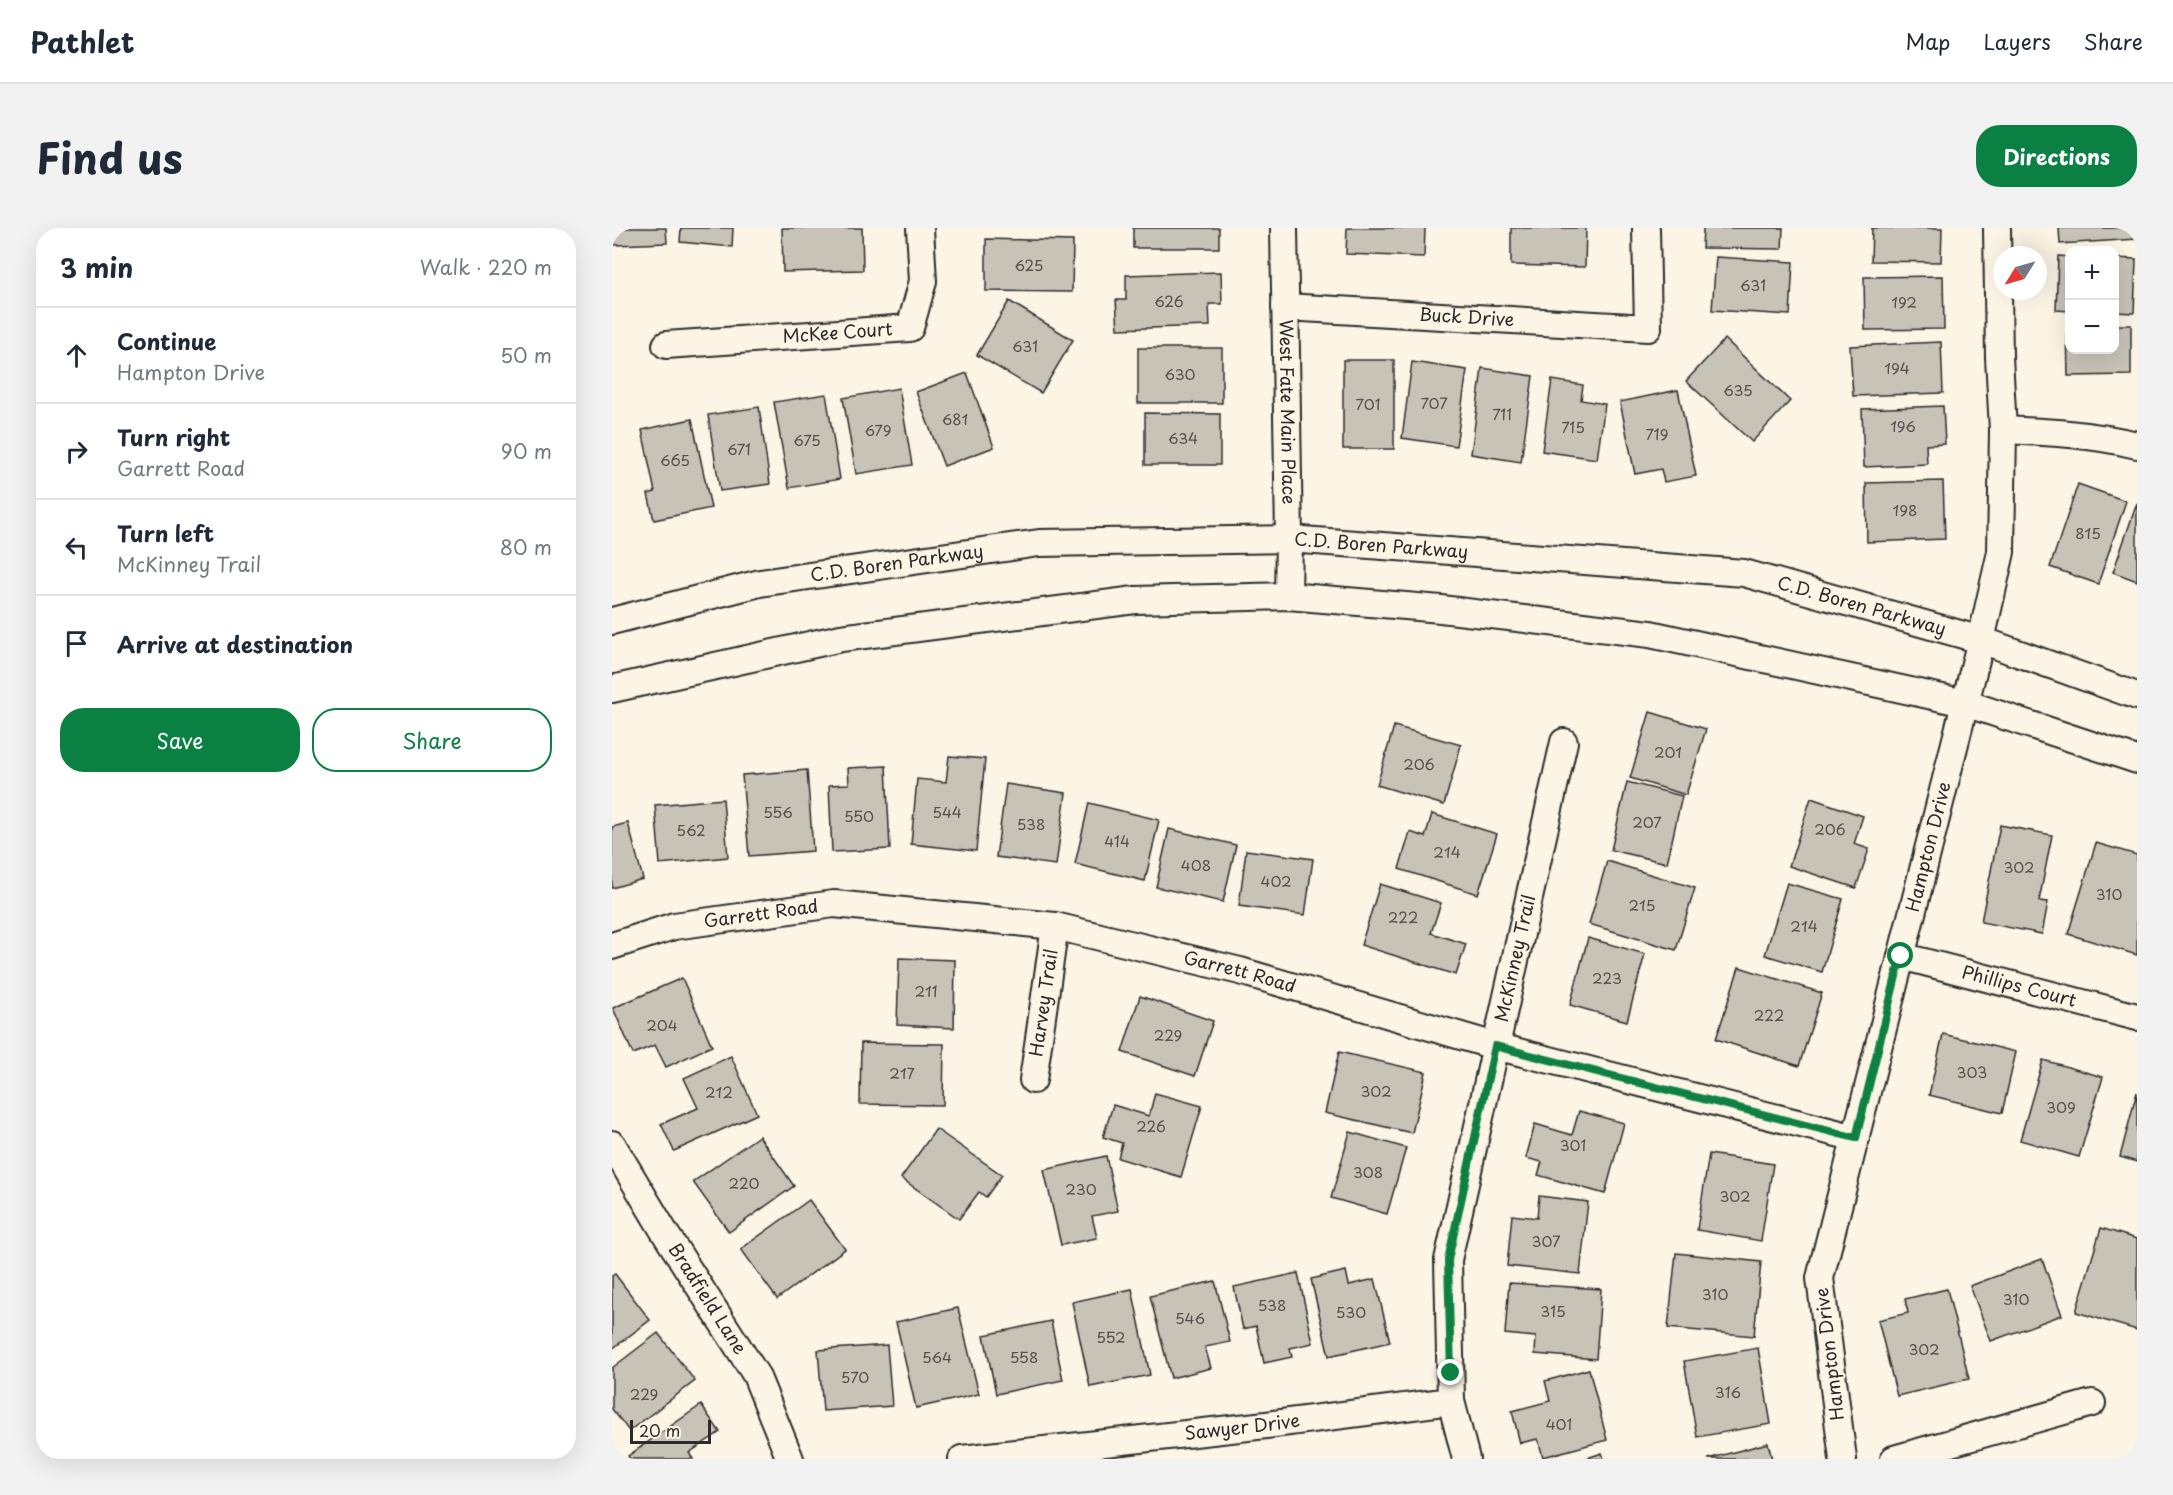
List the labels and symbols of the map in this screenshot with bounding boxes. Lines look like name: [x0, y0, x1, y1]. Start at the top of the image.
north arrow: [1993, 246, 2047, 300]
house number: 625: [1015, 253, 1044, 276]
house number: 631: [1740, 273, 1766, 296]
house number: 626: [1154, 289, 1184, 312]
house number: 192: [1891, 290, 1917, 313]
street label: Buck Drive: [1418, 300, 1515, 332]
street label: McKee Court: [782, 314, 893, 349]
street label: West Fate Main Place: [1273, 319, 1303, 505]
house number: 631: [1012, 334, 1038, 357]
house number: 194: [1884, 356, 1910, 379]
house number: 630: [1164, 362, 1196, 385]
house number: 635: [1723, 378, 1753, 401]
house number: 707: [1420, 391, 1448, 414]
house number: 701: [1356, 392, 1380, 415]
house number: 711: [1492, 402, 1512, 425]
house number: 681: [942, 407, 968, 430]
house number: 196: [1890, 414, 1916, 437]
house number: 715: [1561, 415, 1585, 438]
house number: 679: [865, 418, 891, 441]
house number: 719: [1646, 422, 1668, 445]
house number: 634: [1168, 426, 1198, 449]
house number: 675: [793, 428, 821, 451]
house number: 671: [727, 437, 751, 460]
house number: 665: [660, 448, 690, 471]
house number: 198: [1893, 498, 1917, 521]
house number: 815: [2075, 521, 2101, 544]
street label: C.D. Boren Parkway: [1293, 524, 1469, 564]
street label: C.D. Boren Parkway: [808, 536, 985, 588]
street label: C.D. Boren Parkway: [1774, 568, 1949, 641]
house number: 201: [1654, 740, 1682, 763]
house number: 206: [1403, 752, 1435, 775]
street label: Hampton Drive: [1898, 779, 1957, 915]
house number: 556: [763, 800, 793, 823]
house number: 544: [932, 800, 962, 823]
house number: 550: [844, 804, 874, 827]
house number: 207: [1632, 810, 1662, 833]
house number: 538: [1017, 812, 1045, 835]
house number: 206: [1814, 817, 1846, 840]
house number: 562: [676, 818, 706, 841]
house number: 414: [1104, 829, 1130, 852]
house number: 214: [1433, 840, 1461, 863]
house number: 408: [1181, 853, 1211, 876]
house number: 302: [2003, 855, 2035, 878]
house number: 402: [1260, 869, 1292, 892]
house number: 310: [2096, 882, 2122, 905]
street label: Garrett Road: [702, 891, 820, 934]
street label: McKinney Trail: [1487, 892, 1541, 1024]
house number: 215: [1628, 893, 1656, 916]
house number: 222: [1388, 905, 1418, 928]
house number: 214: [1790, 914, 1818, 937]
route start: [1887, 942, 1913, 968]
street label: Garrett Road: [1181, 943, 1299, 999]
street label: Harvey Trail: [1022, 947, 1064, 1058]
street label: Phillips Court: [1959, 957, 2080, 1013]
house number: 223: [1592, 966, 1622, 989]
house number: 211: [914, 979, 938, 1002]
house number: 222: [1754, 1003, 1784, 1026]
house number: 204: [646, 1013, 678, 1036]
house number: 229: [1154, 1023, 1182, 1046]
house number: 303: [1957, 1060, 1987, 1083]
house number: 217: [889, 1061, 915, 1084]
house number: 302: [1360, 1079, 1392, 1102]
house number: 212: [705, 1080, 733, 1103]
house number: 309: [2046, 1095, 2076, 1118]
house number: 226: [1136, 1114, 1166, 1137]
house number: 301: [1560, 1133, 1586, 1156]
house number: 308: [1353, 1160, 1383, 1183]
house number: 220: [728, 1171, 760, 1194]
house number: 230: [1065, 1177, 1097, 1200]
house number: 302: [1719, 1184, 1751, 1207]
house number: 307: [1532, 1229, 1561, 1252]
street label: Bradfield Lane: [663, 1237, 754, 1359]
house number: 310: [1702, 1282, 1728, 1305]
street label: Hampton Drive: [1807, 1286, 1850, 1422]
house number: 310: [2003, 1287, 2029, 1310]
house number: 538: [1258, 1293, 1286, 1316]
house number: 315: [1540, 1299, 1566, 1322]
house number: 530: [1336, 1300, 1366, 1323]
house number: 546: [1175, 1306, 1205, 1329]
house number: 552: [1096, 1325, 1126, 1348]
house number: 302: [1908, 1337, 1940, 1360]
house number: 564: [922, 1345, 952, 1368]
house number: 558: [1010, 1345, 1038, 1368]
route end: [1437, 1359, 1463, 1385]
house number: 570: [841, 1365, 869, 1388]
house number: 316: [1715, 1380, 1741, 1403]
house number: 229: [630, 1382, 658, 1405]
street label: Sawyer Drive: [1183, 1406, 1301, 1446]
house number: 401: [1546, 1412, 1572, 1435]
scale bar: [630, 1417, 711, 1444]

